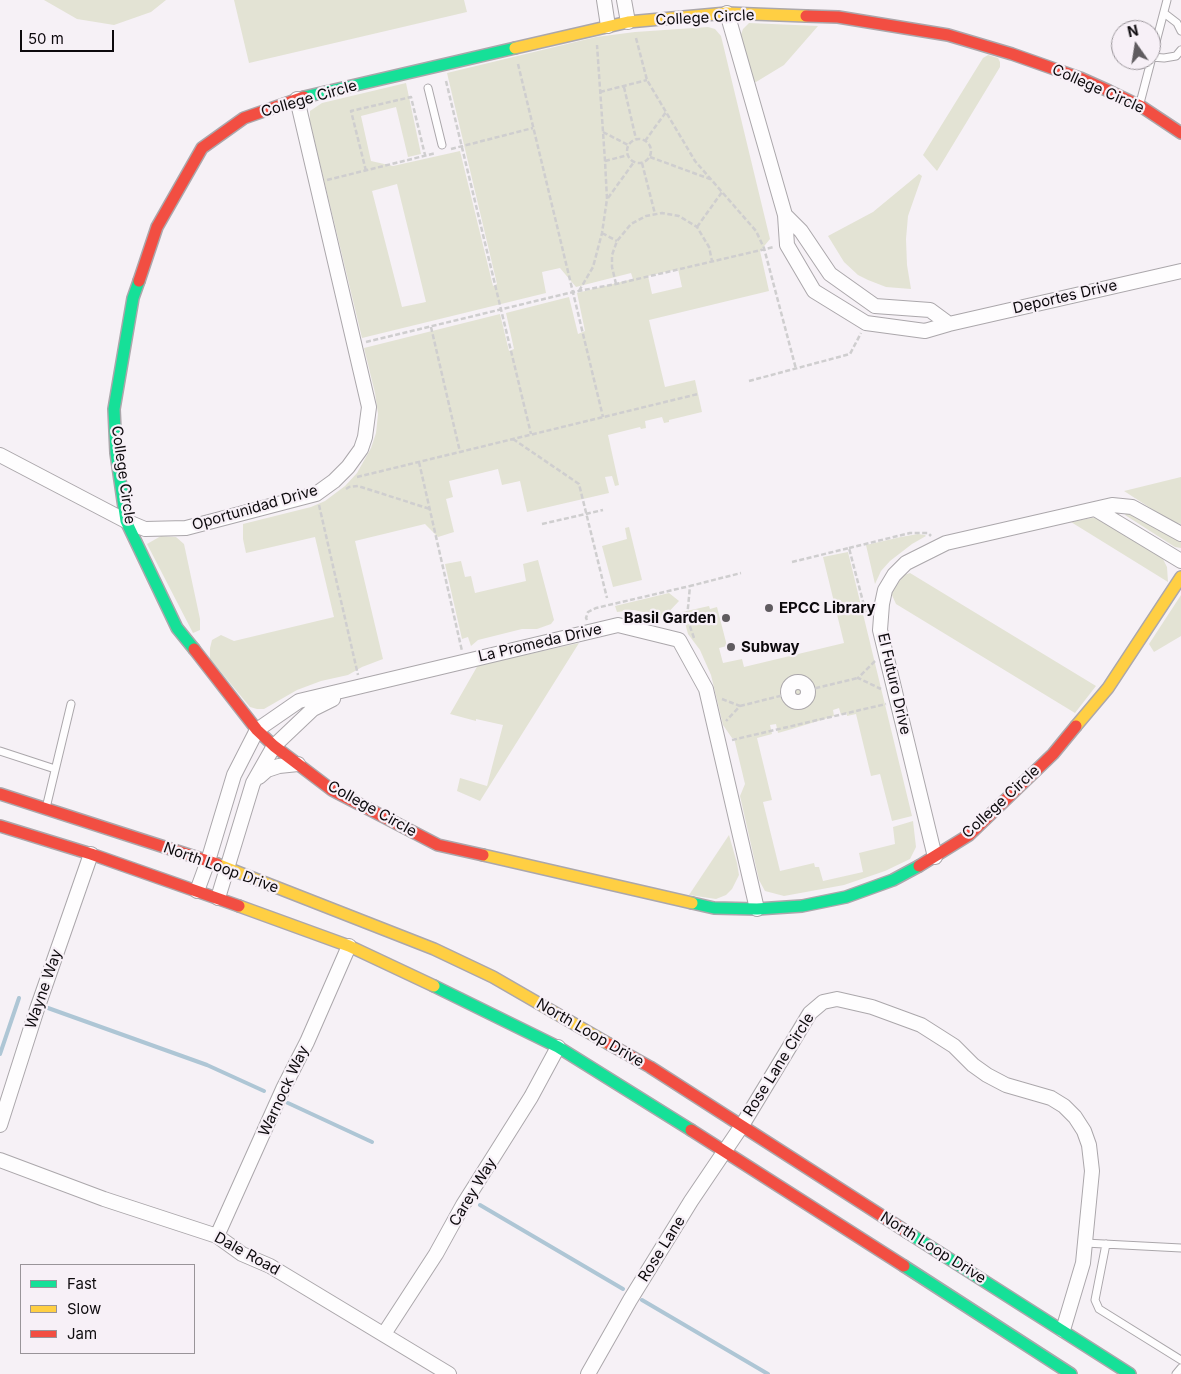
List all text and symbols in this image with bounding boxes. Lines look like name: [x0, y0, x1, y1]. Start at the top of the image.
street label: College Circle: [655, 6, 755, 30]
scale bar: [22, 20, 116, 52]
north arrow: [1111, 20, 1161, 70]
text: N: [1126, 21, 1140, 40]
text: 50 m: [28, 29, 64, 48]
street label: College Circle: [1049, 61, 1147, 117]
street label: College Circle: [259, 77, 359, 121]
street label: Deportes Drive: [1011, 276, 1119, 318]
street label: College Circle: [107, 425, 139, 525]
street label: Oportunidad Drive: [190, 481, 320, 535]
place label: EPCC Library: [779, 599, 876, 617]
marker: EPCC Library: [763, 602, 775, 614]
place label: Basil Garden: [624, 609, 716, 627]
marker: Basil Garden: [720, 612, 732, 624]
street label: La Promeda Drive: [477, 620, 603, 666]
street label: El Futuro Drive: [874, 631, 914, 737]
place label: Subway: [741, 638, 800, 656]
marker: Subway: [725, 641, 737, 653]
street label: College Circle: [959, 762, 1043, 842]
street label: College Circle: [324, 777, 420, 841]
street label: North Loop Drive: [161, 839, 281, 897]
street label: Wayne Way: [22, 947, 66, 1031]
street label: North Loop Drive: [533, 995, 647, 1071]
street label: Rose Lane Circle: [740, 1010, 818, 1120]
street label: Warnock Way: [255, 1043, 313, 1139]
street label: Carey Way: [446, 1155, 500, 1229]
street label: North Loop Drive: [877, 1208, 989, 1288]
street label: Rose Lane: [635, 1213, 689, 1285]
street label: Dale Road: [211, 1229, 283, 1279]
legend: [20, 1264, 195, 1354]
text: Fast: [67, 1274, 97, 1293]
text: Slow: [67, 1299, 101, 1318]
text: Jam: [67, 1324, 97, 1343]

